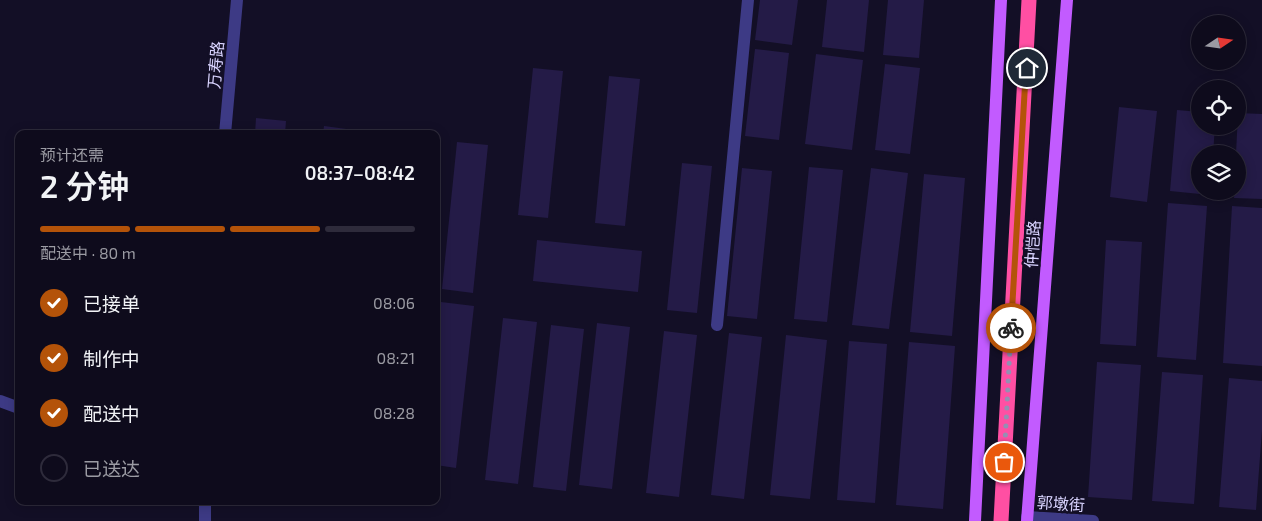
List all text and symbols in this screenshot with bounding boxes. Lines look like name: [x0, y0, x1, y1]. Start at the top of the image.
north arrow: [1191, 15, 1246, 70]
map controls: [1191, 15, 1246, 200]
street label: 万寿路: [203, 40, 227, 90]
pin: [1006, 47, 1048, 89]
icon: home: [1013, 54, 1041, 82]
button: locate: [1191, 80, 1246, 135]
text: 预计还需: [40, 145, 104, 164]
button: layers: [1191, 145, 1246, 200]
text: 08:37–08:42: [305, 161, 415, 184]
text: 2 分钟: [40, 166, 129, 204]
street label: 仲恺路: [1021, 219, 1043, 269]
text: 配送中 · 80 m: [40, 243, 136, 262]
icon: check: [40, 289, 68, 317]
text: 已接单: [83, 292, 140, 315]
text: 08:06: [373, 293, 415, 312]
courier: [986, 303, 1036, 353]
icon: bike: [997, 314, 1025, 342]
icon: check: [40, 344, 68, 372]
text: 制作中: [83, 347, 140, 370]
text: 08:21: [377, 348, 415, 367]
icon: check: [40, 399, 68, 427]
text: 配送中: [83, 402, 140, 425]
text: 08:28: [373, 403, 415, 422]
pin: [983, 441, 1025, 483]
icon: bag: [990, 448, 1018, 476]
text: 已送达: [83, 457, 140, 480]
street label: 郭墩街: [1036, 492, 1086, 514]

